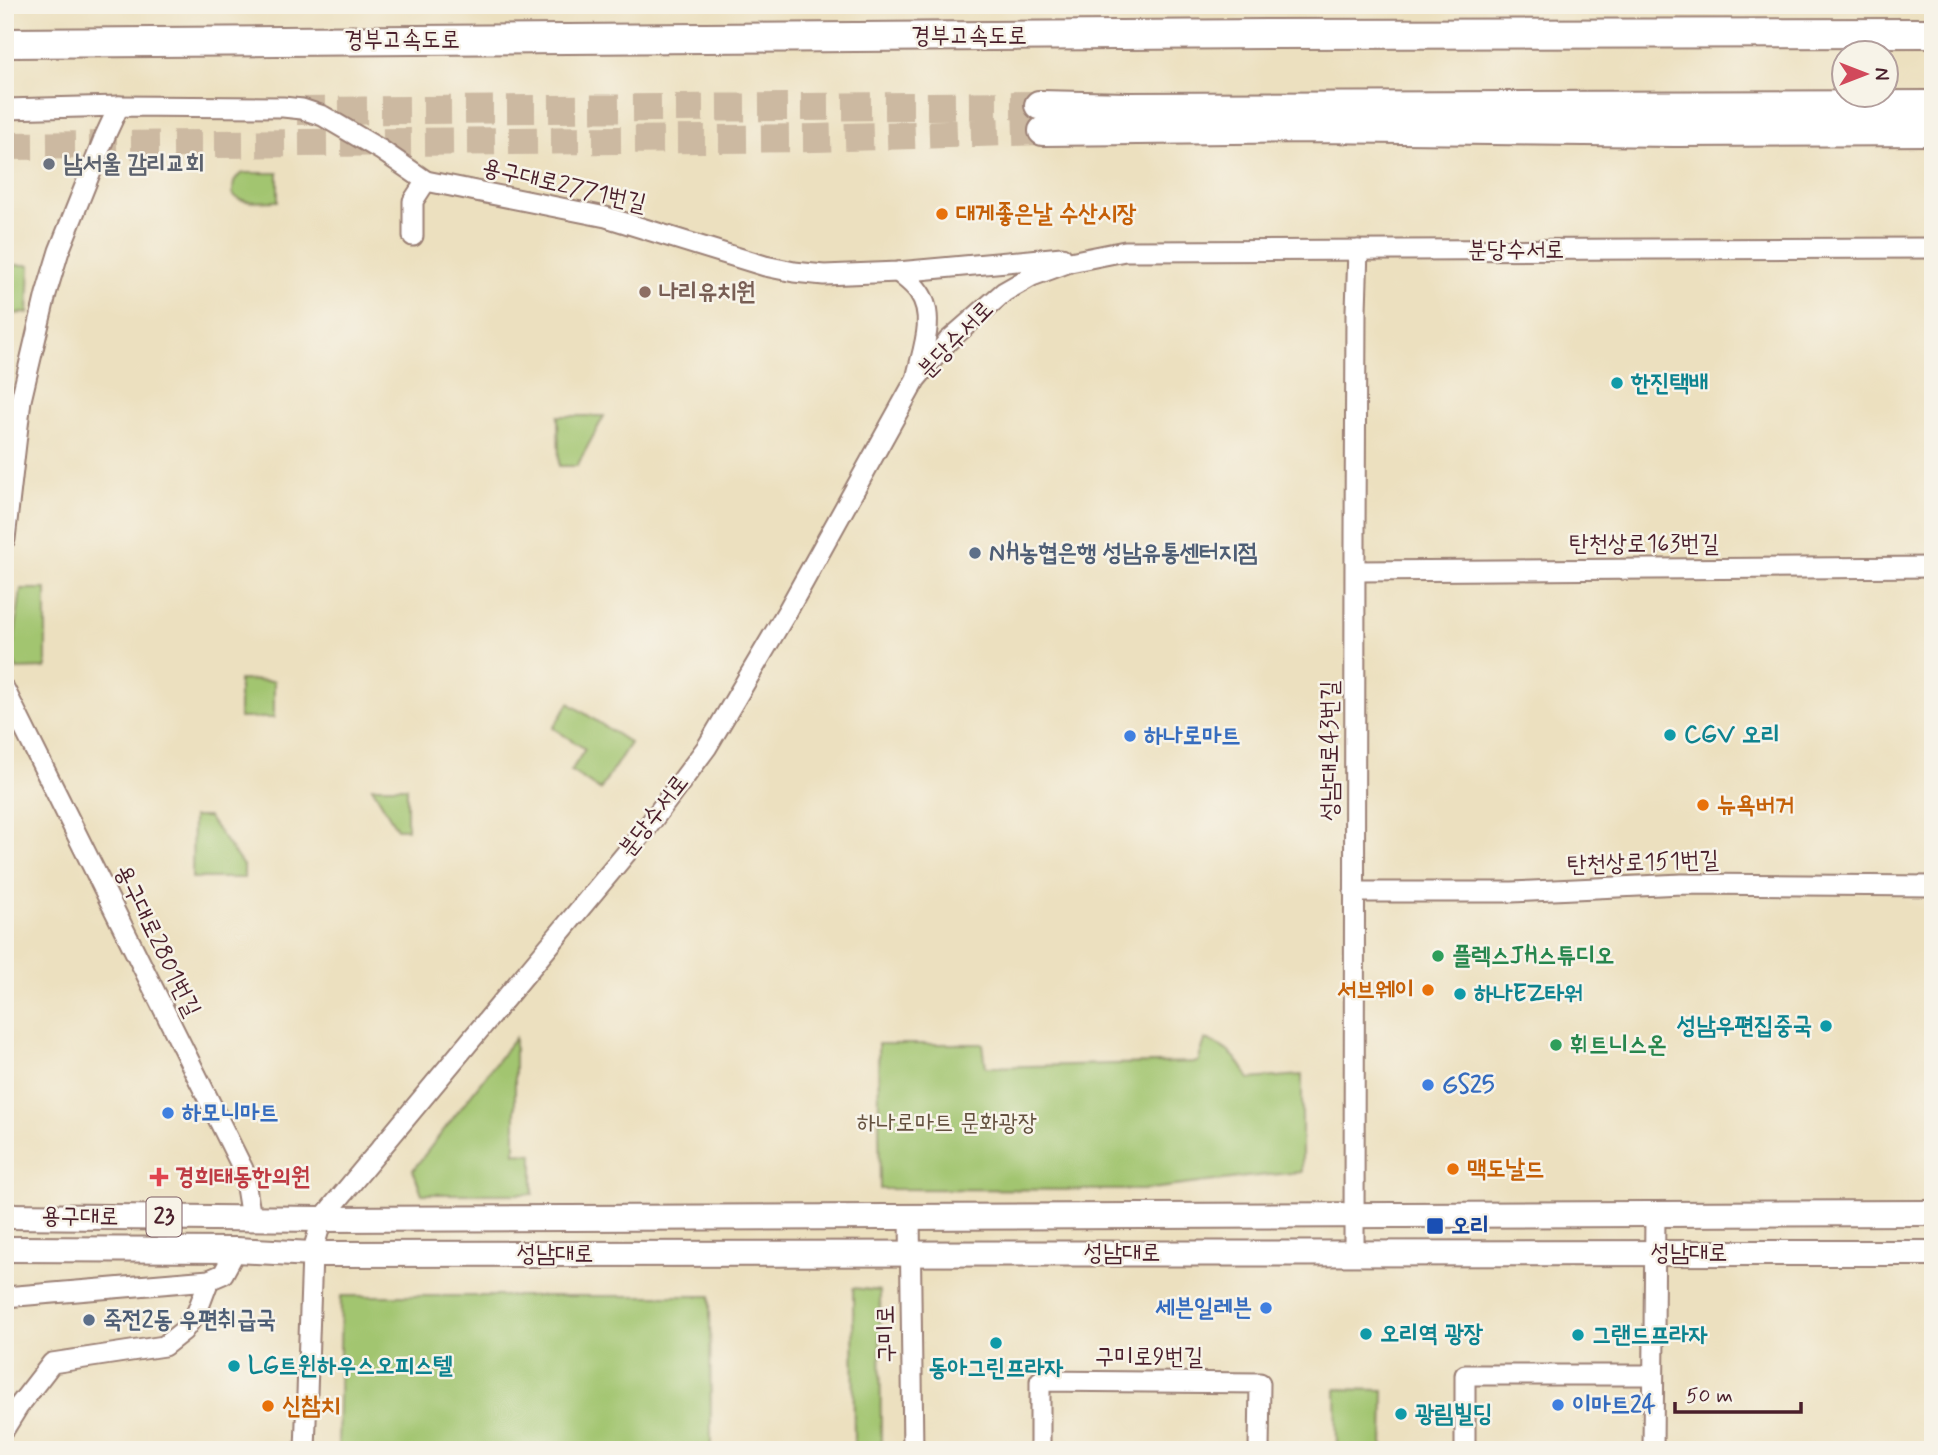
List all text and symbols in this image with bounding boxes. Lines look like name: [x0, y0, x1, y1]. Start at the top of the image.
street label: 경부고속도로: [911, 21, 1027, 52]
street label: 경부고속도로: [344, 25, 460, 56]
north arrow: [1829, 38, 1899, 108]
text: N: [1868, 68, 1893, 80]
place label: 남서울 감리교회: [63, 149, 205, 180]
street label: 용구대로2771번길: [479, 152, 649, 220]
marker: 남서울 감리교회: [41, 156, 57, 172]
place label: 대게좋은날 수산시장: [956, 199, 1137, 230]
marker: 대게좋은날 수산시장: [934, 206, 950, 222]
street label: 분당수서로: [1468, 235, 1564, 266]
place label: 나리유치원: [659, 277, 756, 308]
marker: 나리유치원: [637, 284, 653, 300]
street label: 분당수서로: [911, 295, 1001, 385]
place label: 한진택배: [1630, 368, 1708, 399]
marker: 한진택배: [1609, 375, 1625, 391]
street label: 탄천상로163번길: [1569, 529, 1719, 560]
place label: NH농협은행 성남유통센터지점: [989, 538, 1257, 569]
marker: NH농협은행 성남유통센터지점: [967, 545, 983, 561]
street label: 성남대로43번길: [1315, 681, 1346, 821]
place label: CGV 오리: [1684, 720, 1780, 751]
place label: 하나로마트: [1144, 721, 1241, 752]
marker: CGV 오리: [1662, 727, 1678, 743]
marker: 하나로마트: [1122, 728, 1138, 744]
street label: 분당수서로: [612, 768, 696, 864]
place label: 뉴욕버거: [1717, 790, 1794, 821]
marker: 뉴욕버거: [1695, 797, 1711, 813]
street label: 탄천상로151번길: [1567, 845, 1719, 881]
street label: 용구대로2801번길: [107, 860, 207, 1022]
place label: 플렉스JH스튜디오: [1452, 941, 1614, 972]
marker: 플렉스JH스튜디오: [1430, 948, 1446, 964]
place label: 서브웨이: [1337, 975, 1414, 1006]
place label: 하나EZ타워: [1474, 979, 1583, 1010]
marker: 서브웨이: [1420, 982, 1436, 998]
marker: 하나EZ타워: [1452, 986, 1468, 1002]
place label: 성남우편집중국: [1677, 1011, 1812, 1042]
marker: 성남우편집중국: [1818, 1018, 1834, 1034]
place label: 휘트니스온: [1570, 1030, 1667, 1061]
marker: 휘트니스온: [1548, 1037, 1564, 1053]
place label: GS25: [1442, 1070, 1495, 1101]
marker: GS25: [1420, 1077, 1436, 1093]
place label: 하모니마트: [182, 1098, 279, 1129]
marker: 하모니마트: [160, 1105, 176, 1121]
park label: 하나로마트 문화광장: [857, 1108, 1037, 1139]
place label: 맥도날드: [1467, 1154, 1544, 1185]
marker: 맥도날드: [1445, 1161, 1461, 1177]
place label: 경희태동한의원: [175, 1162, 310, 1193]
marker: 경희태동한의원: [149, 1167, 169, 1187]
road number: 23: [146, 1198, 182, 1236]
street label: 용구대로: [41, 1201, 119, 1233]
place label: 오리: [1451, 1211, 1490, 1242]
marker: 오리: [1425, 1216, 1445, 1236]
street label: 성남대로: [1083, 1238, 1161, 1269]
street label: 성남대로: [1650, 1238, 1728, 1269]
street label: 성남대로: [516, 1239, 594, 1270]
place label: 세븐일레븐: [1154, 1293, 1252, 1324]
marker: 세븐일레븐: [1258, 1300, 1274, 1316]
place label: 죽전2동 우편취급국: [103, 1305, 276, 1336]
street label: 구미로: [871, 1305, 903, 1363]
marker: 죽전2동 우편취급국: [81, 1312, 97, 1328]
place label: 오리역 광장: [1380, 1319, 1484, 1350]
place label: 그랜드프라자: [1592, 1320, 1708, 1351]
marker: 오리역 광장: [1358, 1326, 1374, 1342]
marker: 그랜드프라자: [1570, 1327, 1586, 1343]
marker: 동아그린프라자: [988, 1335, 1004, 1351]
street label: 구미로9번길: [1095, 1342, 1203, 1373]
place label: LG트윈하우스오피스텔: [248, 1351, 453, 1382]
place label: 동아그린프라자: [928, 1353, 1064, 1384]
marker: LG트윈하우스오피스텔: [226, 1358, 242, 1374]
scale bar: [1675, 1371, 1801, 1415]
text: 50 m: [1686, 1382, 1733, 1410]
place label: 이마트24: [1572, 1390, 1656, 1421]
place label: 신참치: [282, 1391, 340, 1422]
marker: 이마트24: [1550, 1397, 1566, 1413]
marker: 신참치: [260, 1398, 276, 1414]
place label: 광림빌딩: [1415, 1399, 1492, 1430]
marker: 광림빌딩: [1393, 1406, 1409, 1422]

